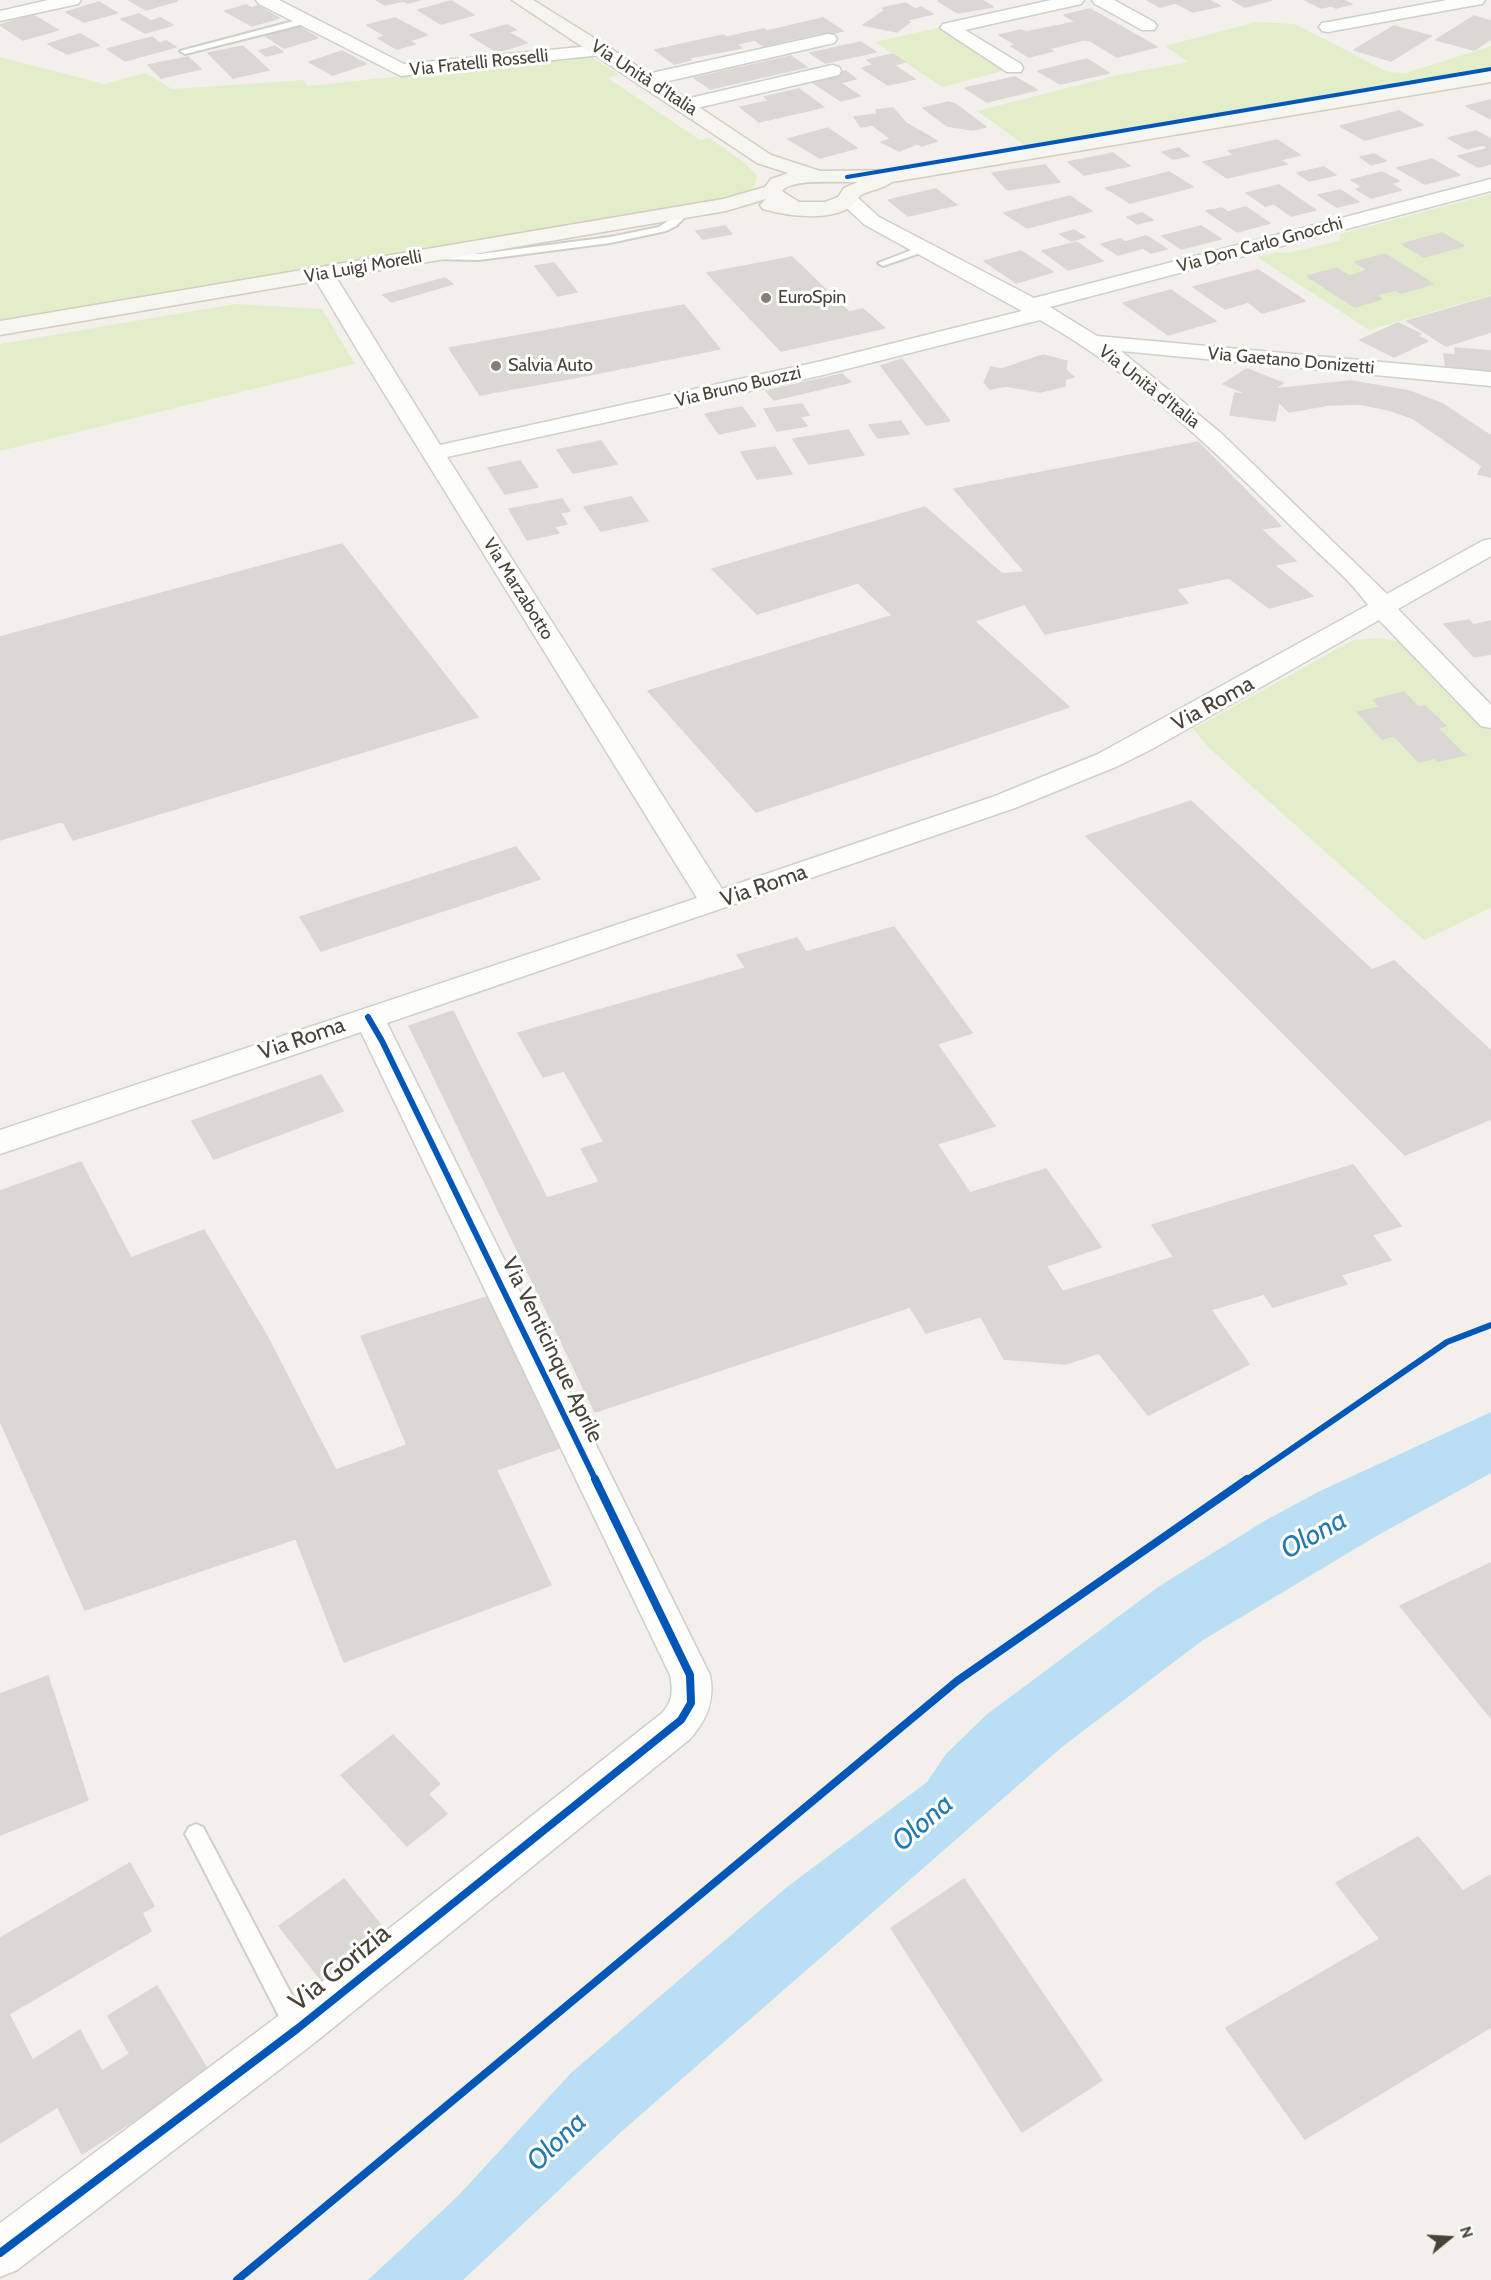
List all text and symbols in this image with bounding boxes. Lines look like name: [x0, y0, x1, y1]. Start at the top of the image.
street label: Via Unità d'Italia: [587, 36, 701, 120]
street label: Via Fratelli Rosselli: [409, 45, 549, 81]
street label: Via Don Carlo Gnocchi: [1175, 212, 1345, 278]
street label: Via Luigi Morelli: [303, 246, 423, 288]
place label: EuroSpin: [778, 287, 846, 309]
marker: EuroSpin: [759, 291, 773, 305]
street label: Via Unità d'Italia: [1094, 341, 1204, 433]
street label: Via Gaetano Donizetti: [1207, 343, 1375, 379]
place label: Salvia Auto: [508, 355, 593, 377]
marker: Salvia Auto: [489, 359, 503, 373]
street label: Via Bruno Buozzi: [673, 362, 803, 412]
street label: Via Marzabotto: [478, 534, 558, 644]
street label: Via Roma: [1168, 671, 1258, 737]
street label: Via Roma: [717, 859, 811, 913]
street label: Via Roma: [255, 1012, 349, 1066]
street label: Via Venticinque Aprile: [496, 1253, 608, 1447]
water label: Olona: [1275, 1503, 1353, 1567]
water label: Olona: [886, 1787, 960, 1859]
street label: Via Gorizia: [283, 1917, 397, 2019]
water label: Olona: [520, 2106, 594, 2178]
north arrow: [1419, 2208, 1479, 2268]
text: N: [1456, 2224, 1477, 2241]

